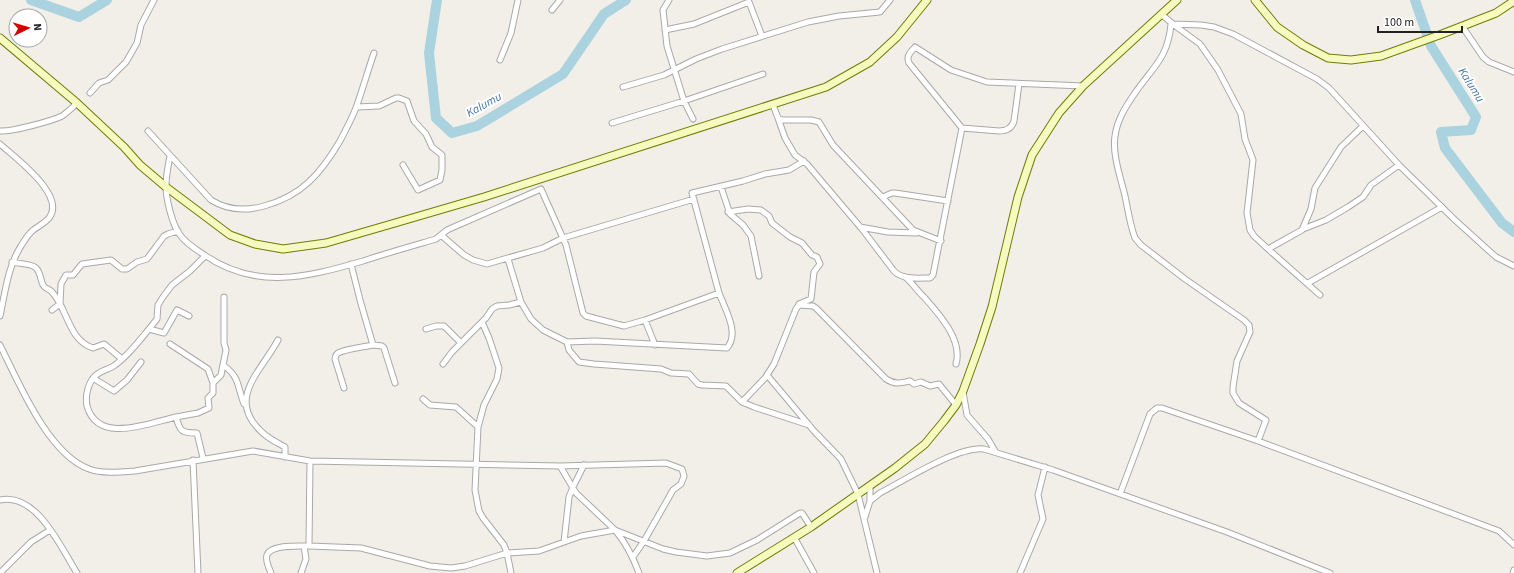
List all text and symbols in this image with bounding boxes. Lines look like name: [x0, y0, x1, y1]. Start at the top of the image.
north arrow: [8, 8, 48, 48]
scale bar: [1378, 8, 1462, 34]
text: 100 m: [1384, 14, 1414, 31]
text: N: [30, 23, 45, 31]
water label: Kalumu: [1454, 64, 1488, 106]
water label: Kalumu: [463, 88, 505, 122]

